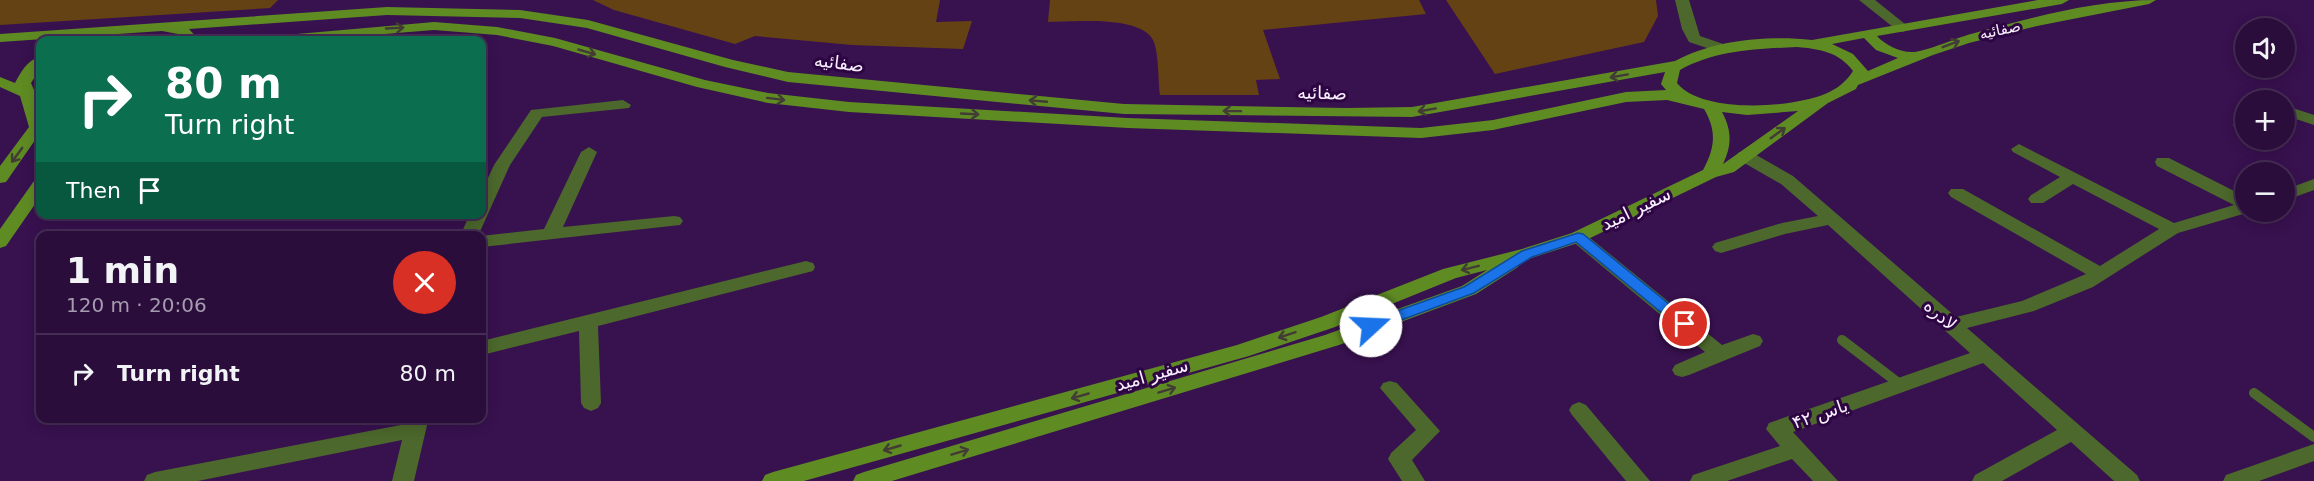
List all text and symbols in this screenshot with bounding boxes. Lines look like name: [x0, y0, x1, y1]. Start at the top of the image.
street label: صفائیه: [1978, 17, 2022, 43]
map controls: [2235, 18, 2295, 222]
button: sound: [2235, 18, 2295, 78]
one-way arrow: [384, 23, 404, 34]
one-way arrow: [1941, 38, 1959, 49]
one-way arrow: [577, 47, 596, 58]
street label: صفائیه: [813, 49, 865, 76]
text: 80 m: [165, 59, 282, 108]
icon: right: [66, 60, 144, 138]
one-way arrow: [1610, 71, 1630, 82]
street label: صفائیه: [1297, 82, 1347, 103]
button: +: [2235, 90, 2295, 150]
one-way arrow: [766, 94, 785, 105]
one-way arrow: [1028, 95, 1048, 106]
one-way arrow: [1418, 104, 1438, 115]
one-way arrow: [1223, 105, 1243, 117]
one-way arrow: [960, 108, 980, 119]
text: Turn right: [165, 109, 294, 140]
one-way arrow: [1769, 127, 1785, 139]
one-way arrow: [11, 147, 23, 163]
button: −: [2235, 162, 2295, 222]
icon: arrive: [133, 174, 166, 207]
text: Then: [66, 178, 121, 203]
street label: سفیر امید: [1598, 183, 1674, 235]
text: 1 min: [66, 250, 179, 291]
button: close: [393, 251, 456, 314]
one-way arrow: [1461, 262, 1480, 274]
text: 120 m · 20:06: [66, 293, 207, 317]
position arrow: [1339, 294, 1403, 358]
street label: لادره: [1920, 295, 1961, 335]
pin: [1659, 298, 1710, 349]
icon: arrive: [1668, 307, 1701, 340]
one-way arrow: [1278, 331, 1297, 342]
street label: سفیر امید: [1113, 354, 1191, 396]
icon: right: [66, 357, 99, 390]
text: Turn right: [117, 361, 240, 386]
text: 80 m: [400, 361, 456, 386]
one-way arrow: [1157, 384, 1176, 395]
one-way arrow: [1071, 390, 1090, 402]
street label: یاس ۴۲: [1789, 394, 1850, 433]
one-way arrow: [883, 443, 902, 454]
one-way arrow: [950, 446, 969, 457]

